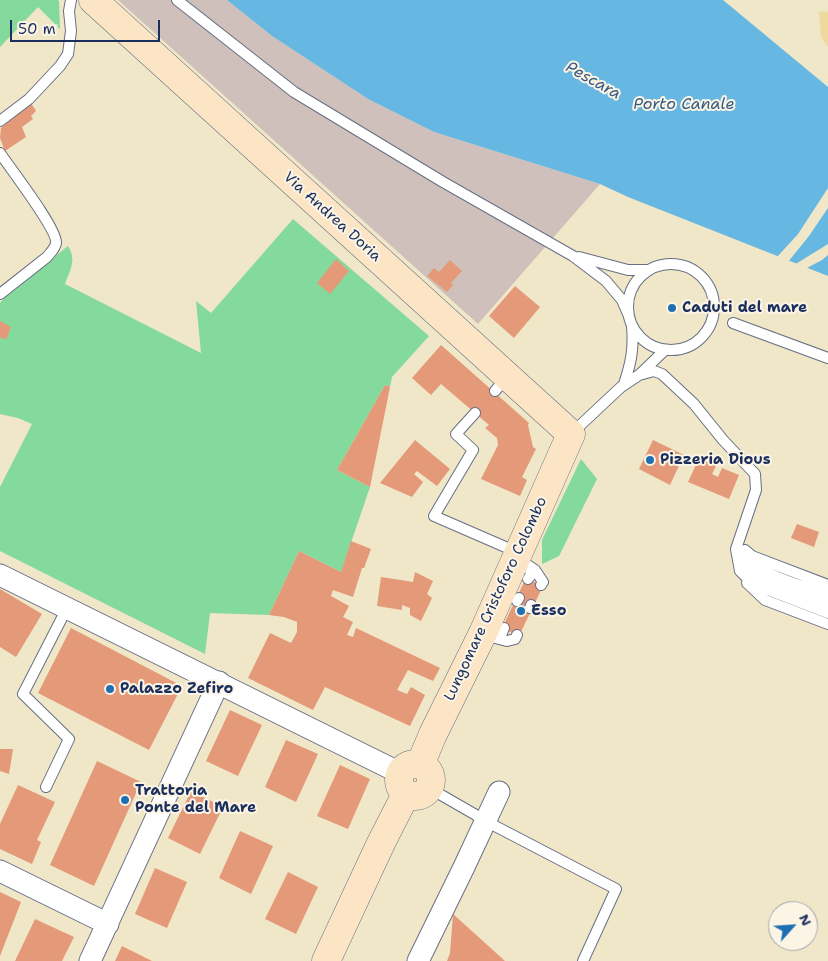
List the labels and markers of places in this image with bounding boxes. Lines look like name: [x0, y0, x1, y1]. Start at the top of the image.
place label: Caduti del mare: [682, 299, 807, 317]
marker: Caduti del mare: [666, 302, 678, 314]
place label: Pizzeria Dious: [660, 451, 771, 469]
marker: Pizzeria Dious: [644, 454, 656, 466]
place label: Esso: [531, 602, 566, 620]
marker: Esso: [515, 605, 527, 617]
place label: Palazzo Zefiro: [120, 680, 233, 698]
marker: Palazzo Zefiro: [104, 683, 116, 695]
place label: Trattoria Ponte del Mare: [135, 782, 256, 817]
marker: Trattoria Ponte del Mare: [119, 794, 131, 806]

